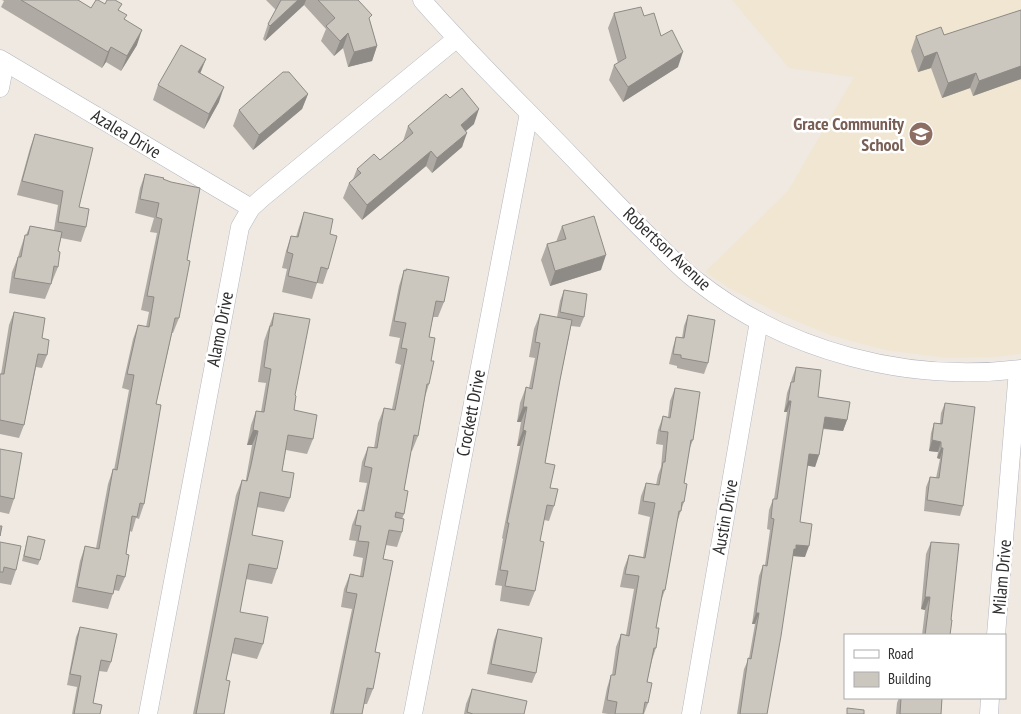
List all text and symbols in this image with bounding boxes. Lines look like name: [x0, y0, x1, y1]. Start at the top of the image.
street label: Azalea Drive: [87, 104, 165, 163]
place label: Grace Community School: [793, 112, 905, 156]
school or university icon: Grace Community School: [908, 121, 934, 147]
street label: Robertson Avenue: [619, 202, 716, 295]
street label: Alamo Drive: [201, 289, 238, 368]
street label: Crockett Drive: [451, 368, 490, 458]
street label: Austin Drive: [707, 478, 742, 556]
street label: Milam Drive: [987, 539, 1016, 615]
legend: [844, 634, 1006, 699]
text: Road: [888, 644, 914, 663]
text: Building: [888, 669, 931, 688]

